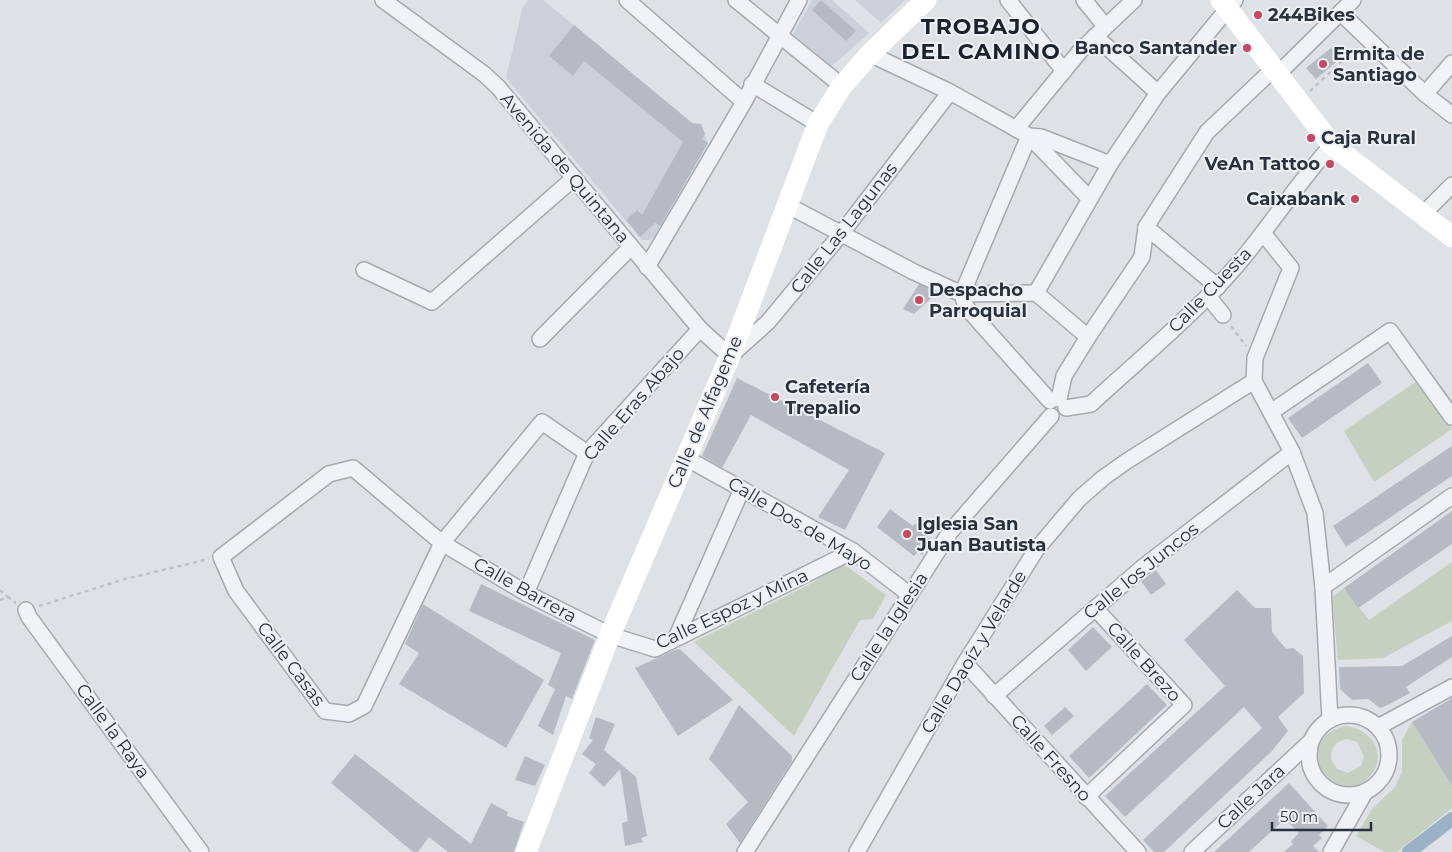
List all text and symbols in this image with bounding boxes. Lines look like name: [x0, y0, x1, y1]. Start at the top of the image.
place label: 244Bikes: [1268, 4, 1355, 26]
marker: 244Bikes: [1252, 9, 1264, 21]
district label: TROBAJO DEL CAMINO: [901, 13, 1061, 65]
place label: Banco Santander: [1074, 37, 1237, 59]
marker: Banco Santander: [1241, 42, 1253, 54]
place label: Ermita de Santiago: [1333, 43, 1425, 86]
marker: Ermita de Santiago: [1317, 58, 1329, 70]
street label: Avenida de Quintana: [496, 88, 634, 248]
place label: Caja Rural: [1321, 127, 1416, 149]
marker: Caja Rural: [1305, 132, 1317, 144]
place label: VeAn Tattoo: [1203, 153, 1320, 175]
street label: Calle Las Lagunas: [786, 158, 902, 298]
marker: VeAn Tattoo: [1324, 158, 1336, 170]
place label: Caixabank: [1246, 188, 1345, 210]
marker: Caixabank: [1349, 193, 1361, 205]
street label: Calle Cuesta: [1164, 243, 1256, 337]
place label: Despacho Parroquial: [929, 279, 1027, 322]
marker: Despacho Parroquial: [913, 294, 925, 306]
street label: Calle de Alfageme: [663, 332, 747, 492]
street label: Calle Eras Abajo: [579, 343, 689, 465]
place label: Cafetería Trepalio: [785, 376, 870, 419]
marker: Cafetería Trepalio: [769, 391, 781, 403]
street label: Calle Dos de Mayo: [724, 472, 876, 576]
place label: Iglesia San Juan Bautista: [916, 513, 1046, 556]
street label: Calle los Juncos: [1079, 518, 1203, 624]
marker: Iglesia San Juan Bautista: [901, 528, 913, 540]
street label: Calle Barrera: [469, 553, 581, 627]
street label: Calle Espoz y Mina: [652, 564, 812, 654]
street label: Calle Daoíz y Velarde: [917, 566, 1032, 738]
street label: Calle la Iglesia: [845, 568, 933, 686]
street label: Calle Casas: [252, 617, 330, 711]
street label: Calle Brezo: [1102, 617, 1186, 707]
street label: Calle la Raya: [71, 679, 155, 783]
street label: Calle Fresno: [1006, 710, 1096, 806]
street label: Calle Jara: [1212, 760, 1290, 834]
scale bar: [1272, 800, 1371, 832]
text: 50 m: [1280, 807, 1318, 826]

